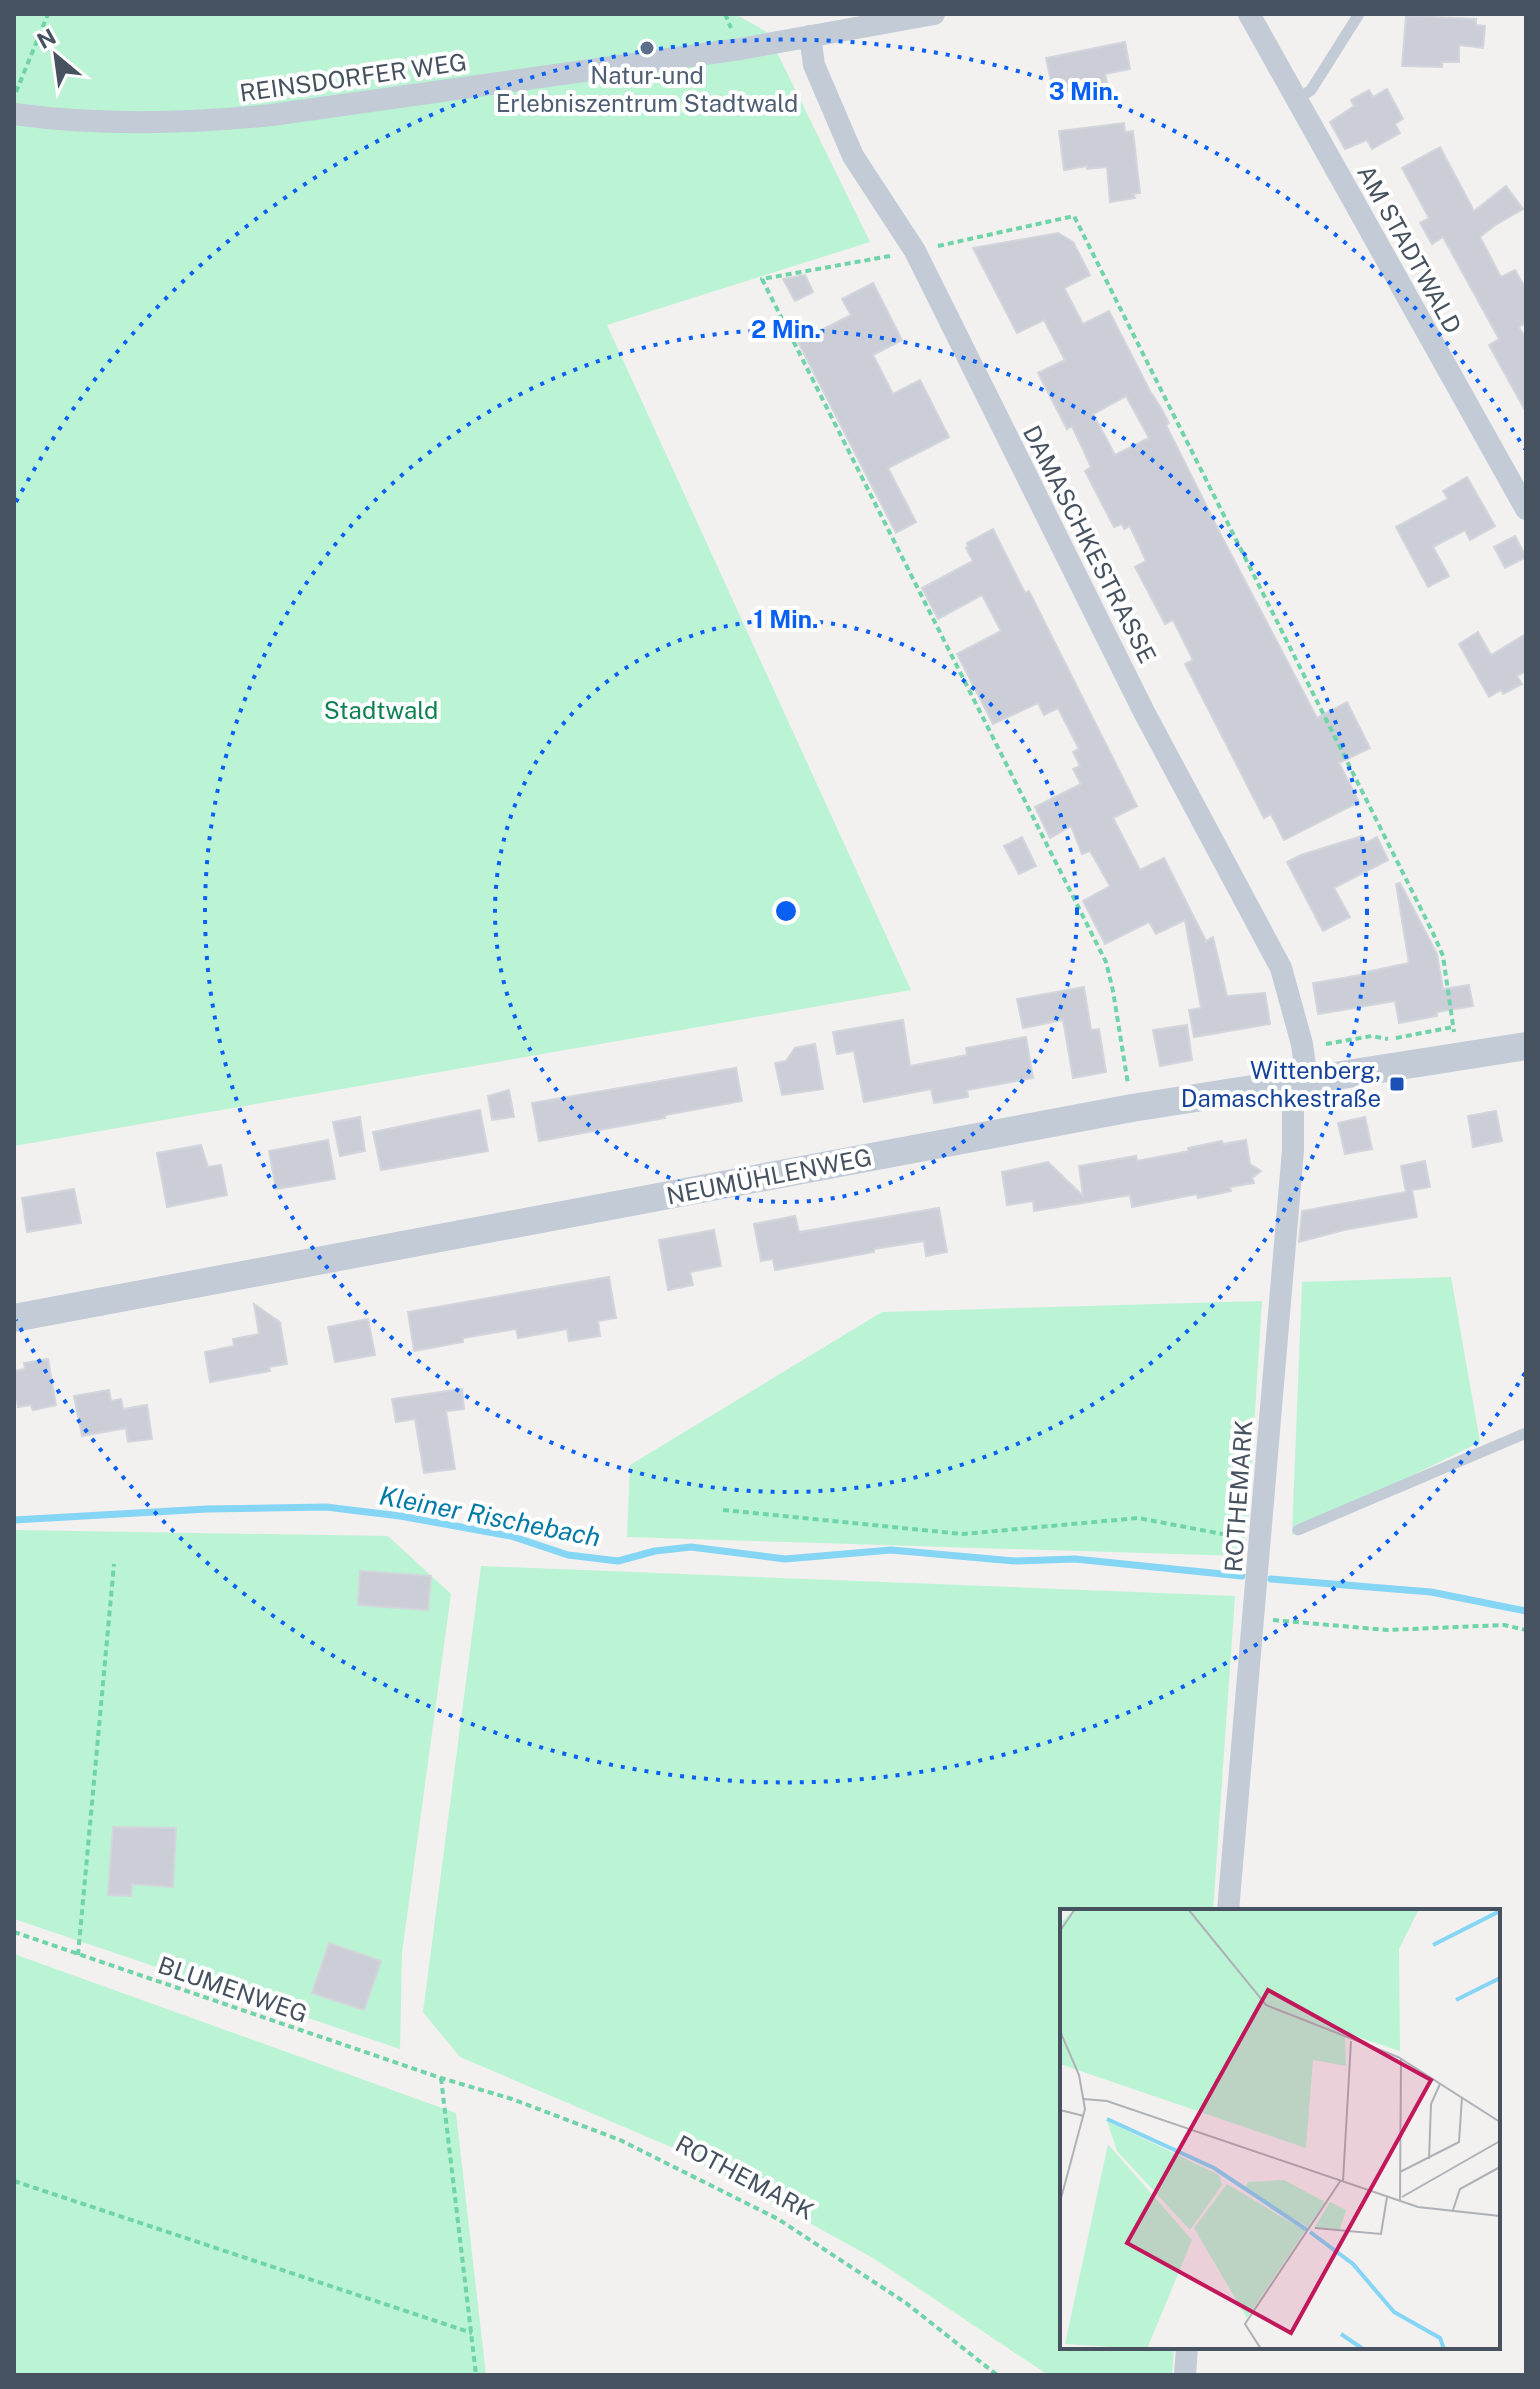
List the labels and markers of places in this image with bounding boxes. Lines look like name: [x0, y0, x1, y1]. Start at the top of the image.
marker: Natur-und Erlebniszentrum Stadtwald: [638, 39, 656, 57]
place label: Natur-und Erlebniszentrum Stadtwald: [496, 61, 798, 117]
centre of rings: [772, 897, 800, 925]
place label: Wittenberg, Damaschkestraße: [1181, 1056, 1381, 1112]
marker: Wittenberg, Damaschkestraße: [1388, 1075, 1406, 1093]

